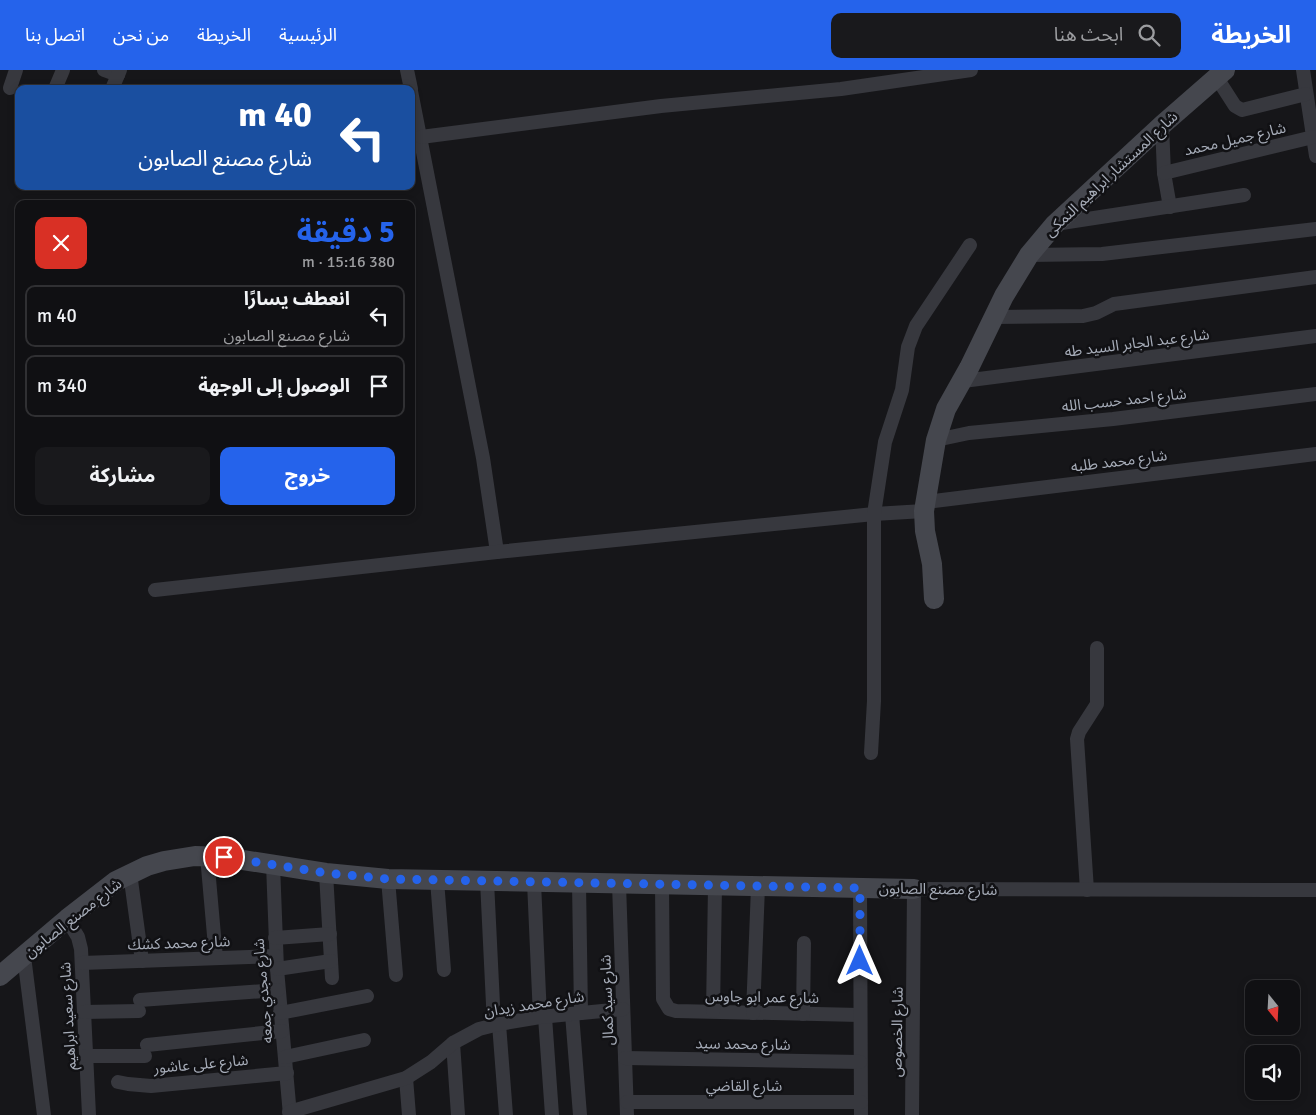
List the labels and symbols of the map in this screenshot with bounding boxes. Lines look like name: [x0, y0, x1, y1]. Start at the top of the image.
street label: شارع المستشار ابراهيم النمكى: [1041, 107, 1184, 243]
street label: شارع جميل محمد: [1182, 118, 1289, 162]
street label: شارع عبد الجابر السيد طه: [1064, 325, 1211, 364]
street label: شارع احمد حسب الله: [1061, 384, 1188, 418]
street label: شارع محمد طلبه: [1070, 446, 1169, 479]
pin: [203, 836, 245, 878]
street label: شارع مصنع الصابون: [21, 874, 127, 964]
street label: شارع مصنع الصابون: [879, 879, 998, 902]
street label: شارع محمد كشك: [127, 932, 231, 957]
position arrow: [833, 934, 885, 986]
street label: شارع مجدي جمعه: [249, 937, 280, 1044]
street label: شارع سيد كمال: [596, 954, 621, 1046]
street label: شارع سعيد ابراهيم: [56, 961, 83, 1071]
north arrow: [1245, 980, 1300, 1035]
street label: شارع الخصوص: [887, 986, 910, 1077]
street label: شارع محمد زيدان: [483, 987, 586, 1024]
street label: شارع عمر ابو جاوس: [705, 987, 819, 1010]
street label: شارع محمد سيد: [695, 1034, 791, 1057]
street label: شارع على عاشور: [152, 1051, 250, 1080]
street label: شارع القاضي: [706, 1077, 782, 1098]

